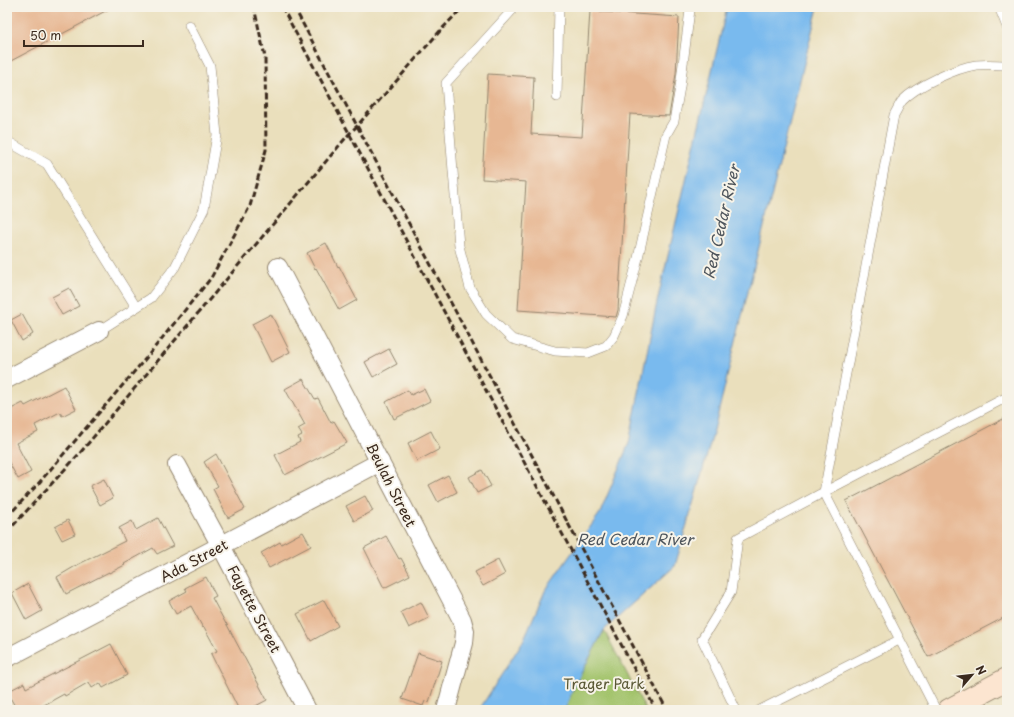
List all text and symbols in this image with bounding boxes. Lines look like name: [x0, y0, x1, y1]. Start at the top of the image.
scale bar: [24, 22, 143, 48]
text: 50 m: [30, 26, 61, 44]
water label: Red Cedar River: [696, 160, 745, 281]
street label: Beulah Street: [361, 439, 422, 531]
water label: Red Cedar River: [577, 527, 695, 550]
street label: Ada Street: [156, 534, 232, 587]
street label: Fayette Street: [223, 561, 286, 657]
north arrow: [952, 655, 992, 695]
text: N: [972, 662, 991, 678]
park label: Trager Park: [563, 673, 645, 694]

